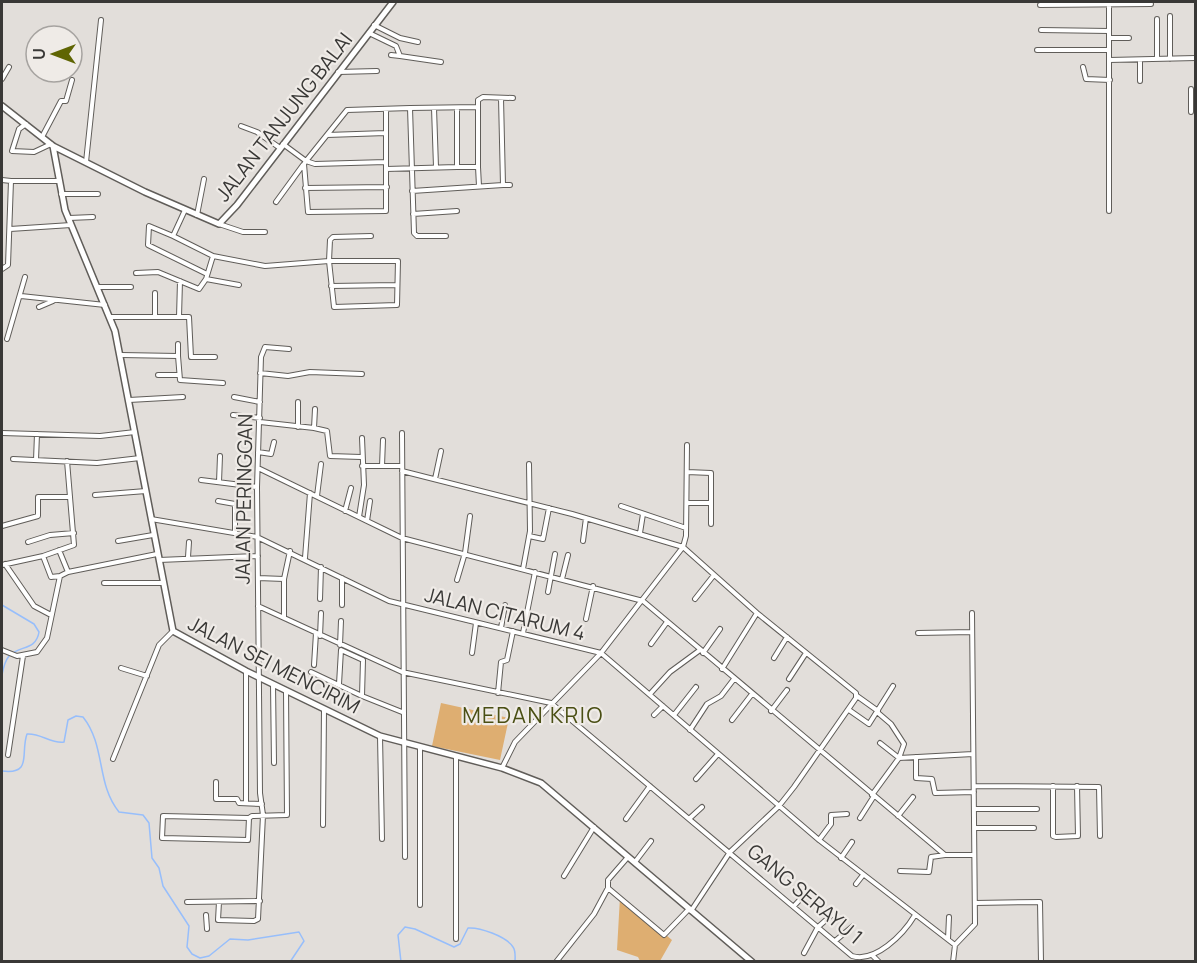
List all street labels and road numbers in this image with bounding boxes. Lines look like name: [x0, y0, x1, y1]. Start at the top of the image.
street label: JALAN TANJUNG BALAI: [209, 27, 358, 207]
street label: JALAN PERINGGAN: [229, 413, 258, 585]
street label: JALAN CITARUM 4: [422, 581, 588, 647]
street label: JALAN SEI MENCIRIM: [184, 610, 365, 720]
street label: GANG SERAYU 1: [742, 837, 869, 950]

